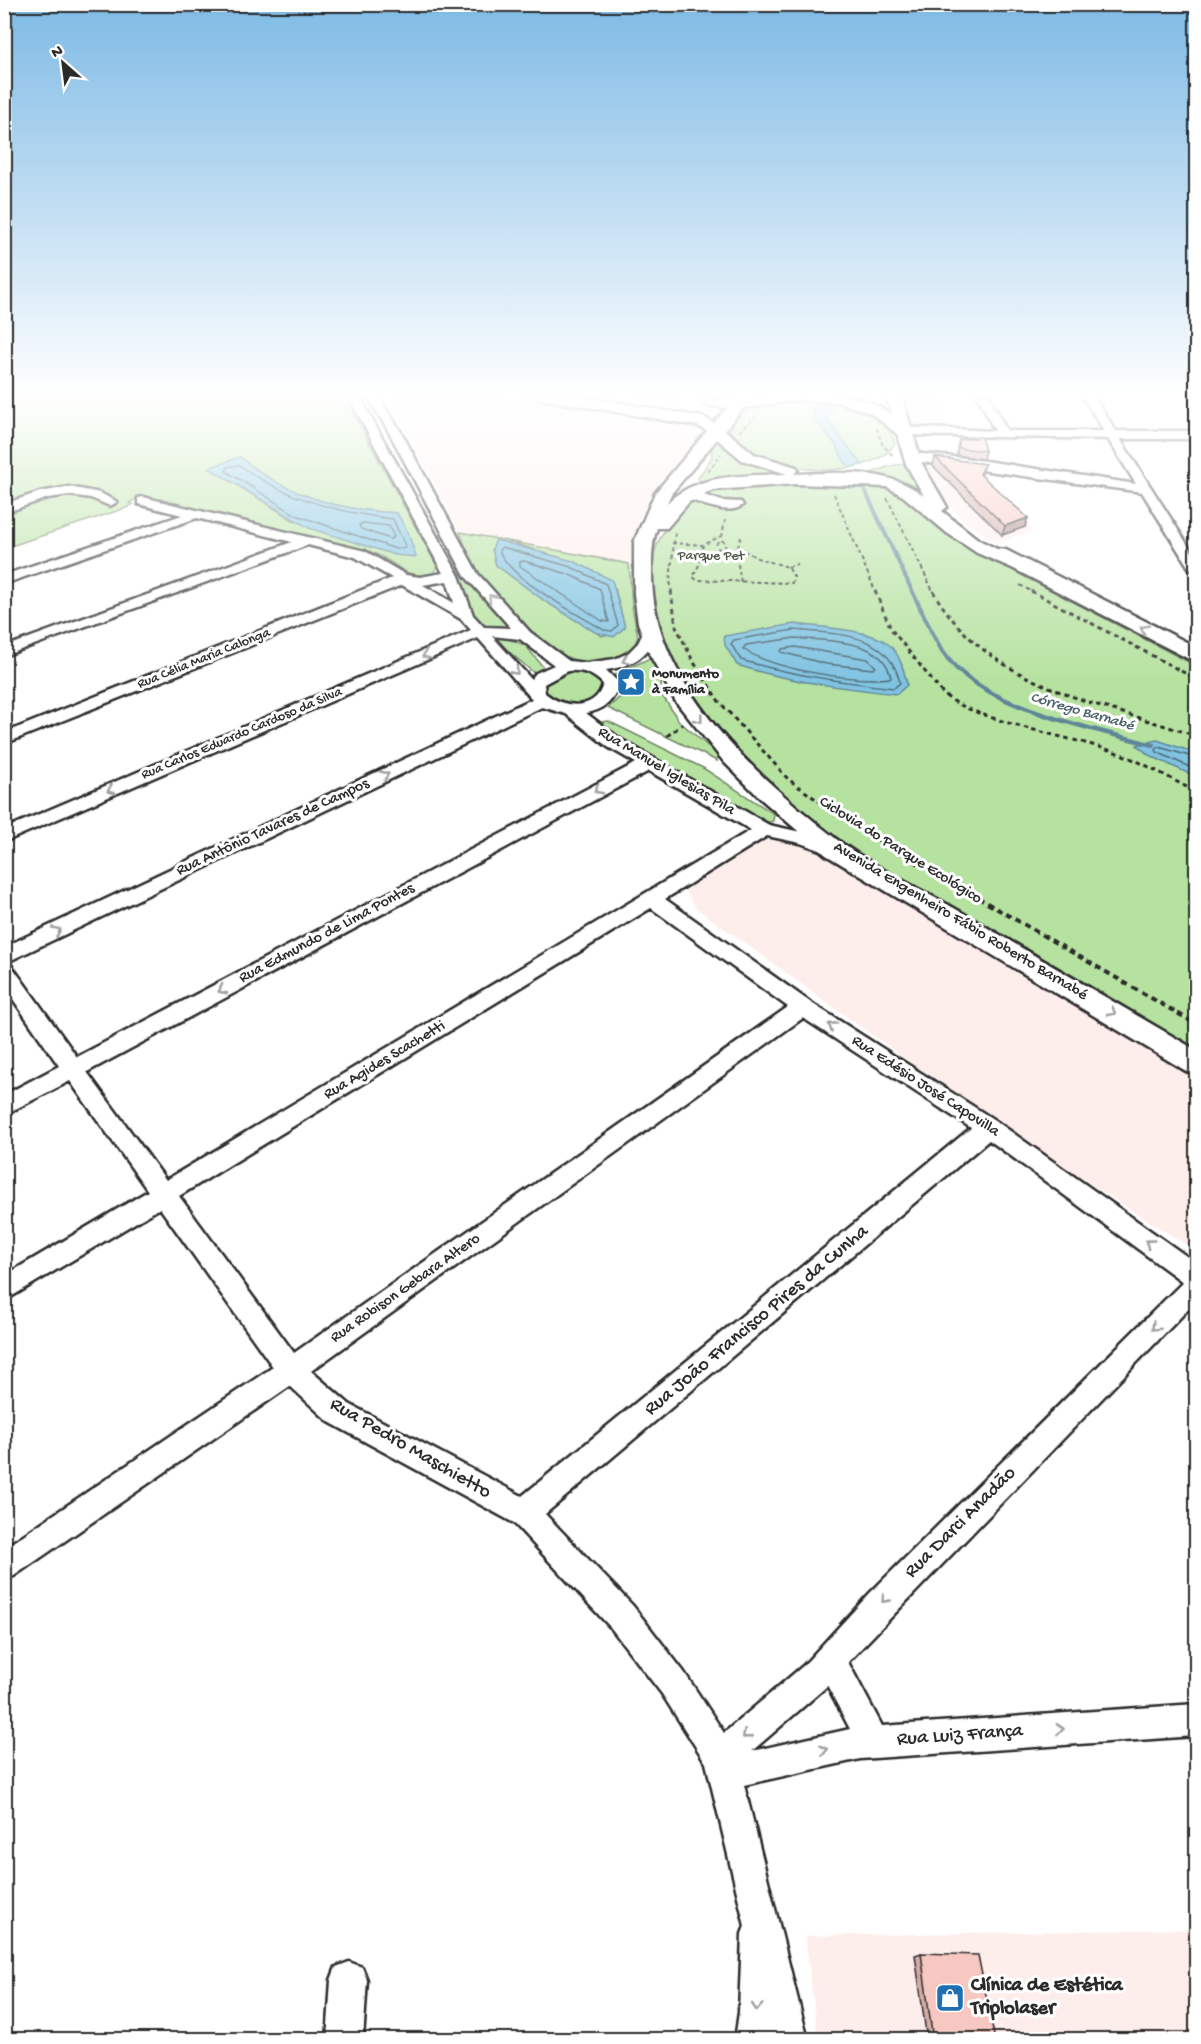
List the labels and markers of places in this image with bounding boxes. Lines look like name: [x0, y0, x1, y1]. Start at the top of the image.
place icon: Monumento à Família: [615, 666, 647, 698]
place label: Monumento à Família: [651, 666, 720, 699]
place label: Clínica de Estética Triplolaser: [969, 1975, 1123, 2021]
shop icon: Clínica de Estética Triplolaser: [934, 1982, 966, 2014]

